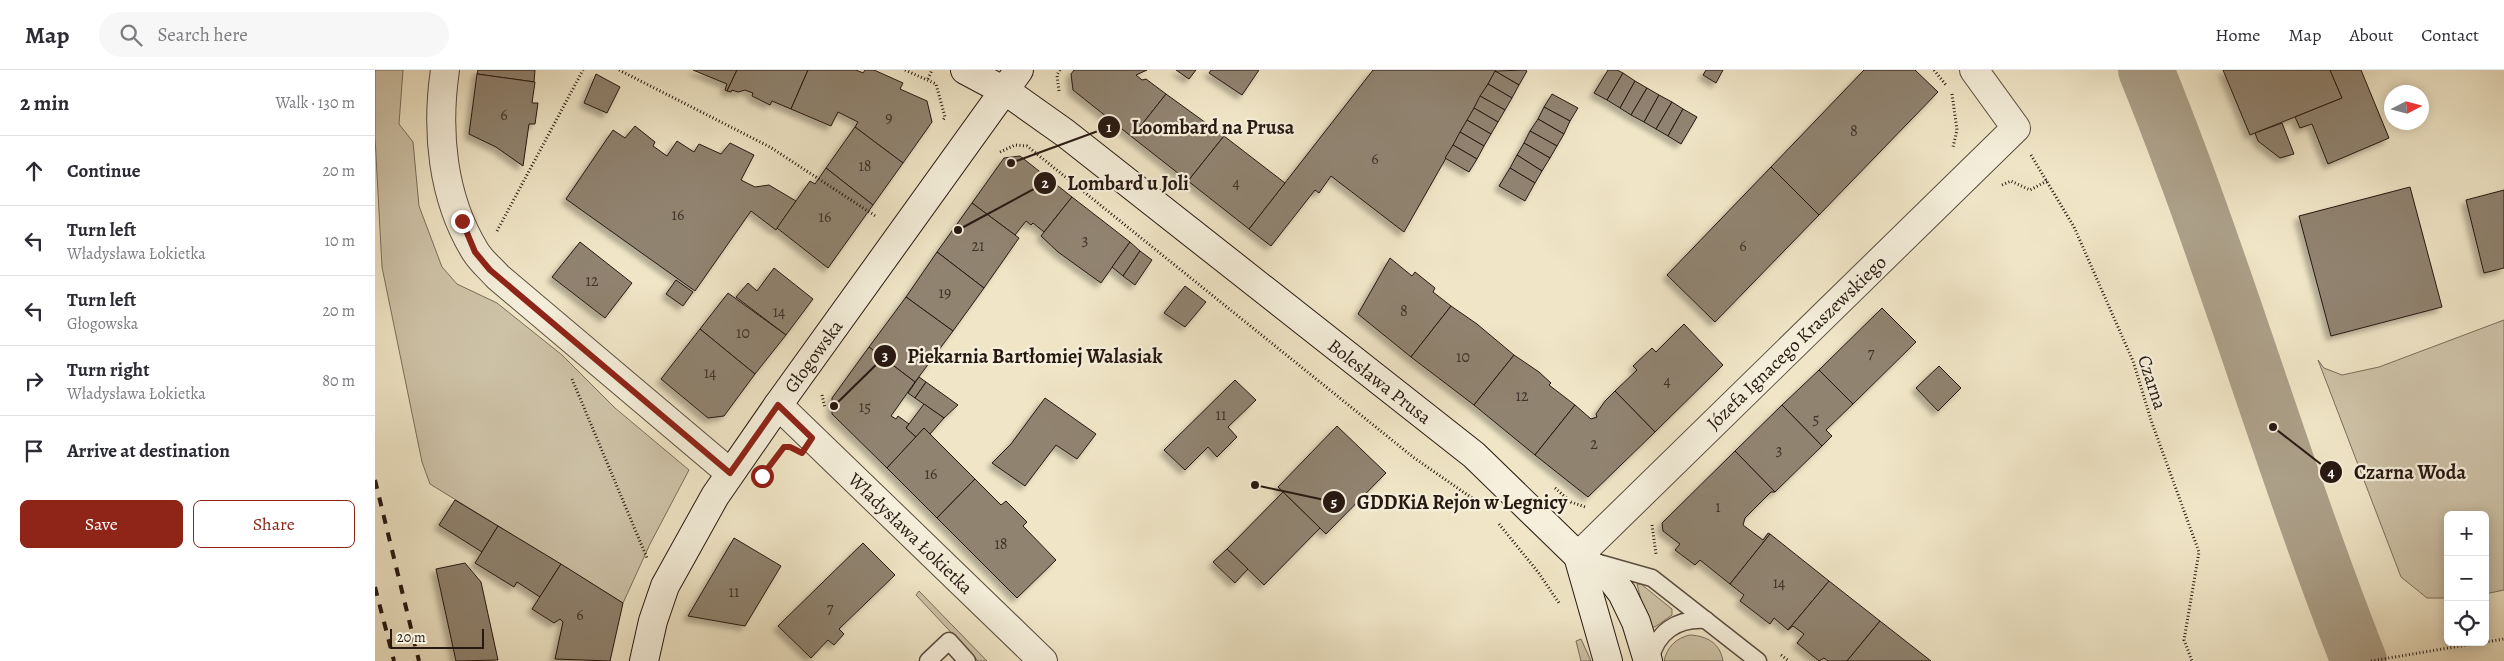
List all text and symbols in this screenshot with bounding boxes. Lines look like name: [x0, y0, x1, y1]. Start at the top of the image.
search box: [99, 12, 449, 57]
text: Map: [25, 19, 69, 51]
icon: search: [117, 21, 145, 49]
text: Search here: [157, 22, 248, 48]
text: Home: [2215, 23, 2260, 47]
text: Map: [2288, 23, 2321, 47]
text: About: [2349, 23, 2393, 47]
text: Contact: [2421, 23, 2479, 47]
north arrow: [2384, 85, 2429, 130]
text: 2 min: [20, 89, 69, 117]
text: Walk · 130 m: [275, 92, 355, 114]
house number: 6: [500, 104, 508, 126]
house number: 9: [885, 107, 893, 129]
callout: Loombard na Prusa: [1096, 110, 1304, 145]
text: Loombard na Prusa: [1131, 114, 1295, 141]
text: 1: [1106, 117, 1112, 137]
house number: 8: [1850, 120, 1858, 142]
house number: 6: [1371, 148, 1379, 170]
house number: 18: [858, 155, 872, 177]
icon: ahead: [20, 157, 48, 185]
text: Continue: [67, 158, 141, 184]
text: 20 m: [322, 160, 355, 182]
callout: Lombard u Joli: [1033, 165, 1199, 200]
text: Lombard u Joli: [1067, 170, 1189, 197]
house number: 4: [1232, 172, 1240, 194]
text: 2: [1041, 173, 1049, 193]
house number: 16: [672, 204, 684, 226]
house number: 16: [819, 206, 831, 228]
route end: [451, 210, 474, 233]
text: Turn left: [67, 217, 136, 243]
icon: left: [20, 227, 48, 255]
house number: 3: [1082, 229, 1088, 251]
text: 10 m: [325, 230, 355, 252]
house number: 21: [971, 235, 985, 257]
house number: 6: [1739, 235, 1747, 257]
text: Władysława Łokietka: [67, 243, 206, 265]
street label: Józefa Ignacego Kraszewskiego: [1701, 250, 1892, 436]
house number: 12: [585, 270, 599, 292]
house number: 19: [939, 282, 951, 304]
text: Turn left: [67, 287, 136, 313]
icon: left: [20, 297, 48, 325]
text: 20 m: [322, 300, 355, 322]
house number: 8: [1400, 300, 1408, 322]
house number: 14: [773, 301, 785, 323]
text: Głogowska: [67, 313, 138, 335]
street label: Głogowska: [778, 315, 849, 398]
house number: 10: [736, 322, 750, 344]
street label: Bolesława Prusa: [1322, 333, 1437, 431]
callout: Piekarnia Bartłomiej Walasiak: [873, 339, 1173, 374]
house number: 7: [1868, 342, 1875, 364]
text: Piekarnia Bartłomiej Walasiak: [907, 343, 1163, 370]
text: 3: [882, 346, 888, 366]
house number: 10: [1456, 346, 1470, 368]
street label: Czarna: [2131, 352, 2173, 413]
text: Turn right: [67, 357, 149, 383]
house number: 14: [704, 362, 716, 384]
icon: right: [20, 367, 48, 395]
text: 80 m: [322, 370, 355, 392]
house number: 4: [1663, 370, 1671, 392]
text: Władysława Łokietka: [67, 383, 206, 405]
house number: 12: [1515, 385, 1529, 407]
house number: 15: [859, 396, 871, 418]
house number: 11: [1216, 404, 1227, 426]
house number: 5: [1813, 408, 1820, 430]
house number: 2: [1590, 433, 1598, 455]
icon: arrive: [20, 437, 48, 465]
text: Arrive at destination: [67, 438, 230, 464]
house number: 3: [1776, 439, 1782, 461]
callout: Czarna Woda: [2319, 454, 2476, 489]
text: Czarna Woda: [2354, 459, 2466, 486]
text: 4: [2327, 462, 2335, 482]
house number: 16: [925, 463, 937, 485]
route start: [751, 465, 774, 488]
street label: Władysława Łokietka: [841, 467, 979, 600]
callout: GDDKiA Rejon w Legnicy: [1321, 485, 1577, 520]
text: GDDKiA Rejon w Legnicy: [1357, 489, 1568, 516]
text: 5: [1331, 492, 1337, 512]
house number: 1: [1715, 496, 1721, 518]
button: Save: [20, 500, 183, 548]
button: Share: [193, 500, 355, 548]
map controls: [2444, 511, 2489, 646]
button: +: [2444, 511, 2489, 556]
house number: 18: [994, 533, 1008, 555]
button: −: [2444, 556, 2489, 601]
house number: 14: [1773, 572, 1785, 594]
house number: 11: [729, 581, 740, 603]
house number: 7: [827, 597, 834, 619]
button: locate: [2444, 601, 2489, 646]
house number: 6: [576, 604, 584, 626]
scale bar: [390, 626, 484, 649]
text: 20 m: [397, 628, 426, 647]

